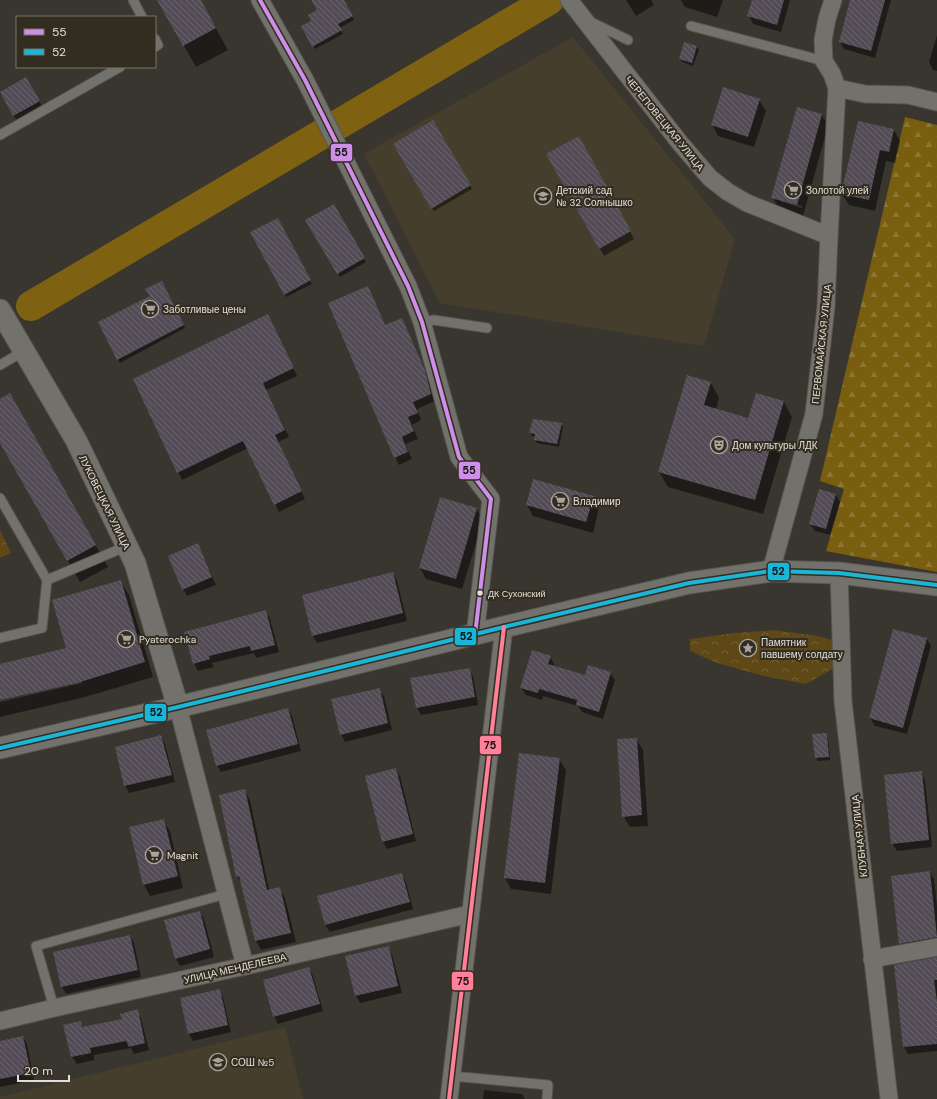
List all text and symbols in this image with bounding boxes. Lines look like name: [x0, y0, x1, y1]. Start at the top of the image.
legend: [16, 16, 156, 68]
text: 55: [52, 24, 67, 40]
text: 52: [52, 44, 66, 60]
street label: ЧЕРЕПОВЕЦКАЯ УЛИЦА: [622, 73, 707, 174]
line badge: 55: [330, 143, 353, 162]
text: 55: [334, 145, 348, 159]
supermarket icon: Золотой улей: [783, 180, 803, 200]
place label: Детский сад № 32 Солнышко: [556, 184, 633, 209]
place label: Золотой улей: [806, 184, 869, 197]
school or university icon: Детский сад № 32 Солнышко: [533, 186, 553, 206]
street label: ПЕРВОМАЙСКАЯ УЛИЦА: [809, 283, 834, 405]
supermarket icon: Заботливые цены: [140, 299, 160, 319]
place label: Заботливые цены: [163, 303, 246, 316]
theatre icon: Дом культуры ЛДК: [709, 435, 729, 455]
place label: Дом культуры ЛДК: [732, 439, 818, 452]
street label: ЛУКОВЕЦКАЯ УЛИЦА: [76, 453, 133, 552]
line badge: 55: [458, 461, 481, 480]
text: 55: [462, 463, 476, 477]
supermarket icon: Владимир: [550, 491, 570, 511]
place label: Владимир: [573, 495, 621, 508]
line badge: 52: [767, 562, 790, 581]
text: 52: [771, 564, 785, 578]
marker: ДК Сухонский: [475, 588, 485, 598]
place label: ДК Сухонский: [488, 588, 546, 600]
line badge: 52: [454, 627, 477, 646]
supermarket icon: Pyaterochka: [116, 629, 136, 649]
text: 52: [459, 629, 473, 643]
place label: Pyaterochka: [139, 633, 196, 646]
place label: Памятник павшему солдату: [761, 636, 843, 661]
place icon: Памятник павшему солдату: [738, 638, 758, 658]
line badge: 52: [144, 703, 167, 722]
text: 52: [149, 705, 163, 719]
line badge: 75: [479, 735, 502, 755]
text: 75: [484, 738, 496, 752]
street label: КЛУБНАЯ УЛИЦА: [849, 794, 870, 878]
supermarket icon: Magnit: [144, 845, 164, 865]
place label: Magnit: [167, 849, 199, 862]
street label: УЛИЦА МЕНДЕЛЕЕВА: [182, 950, 288, 987]
line badge: 75: [451, 971, 474, 991]
text: 75: [457, 974, 469, 988]
school or university icon: СОШ №5: [208, 1052, 228, 1072]
place label: СОШ №5: [231, 1056, 274, 1069]
scale bar: [18, 1057, 69, 1083]
text: 20 m: [24, 1063, 53, 1079]

